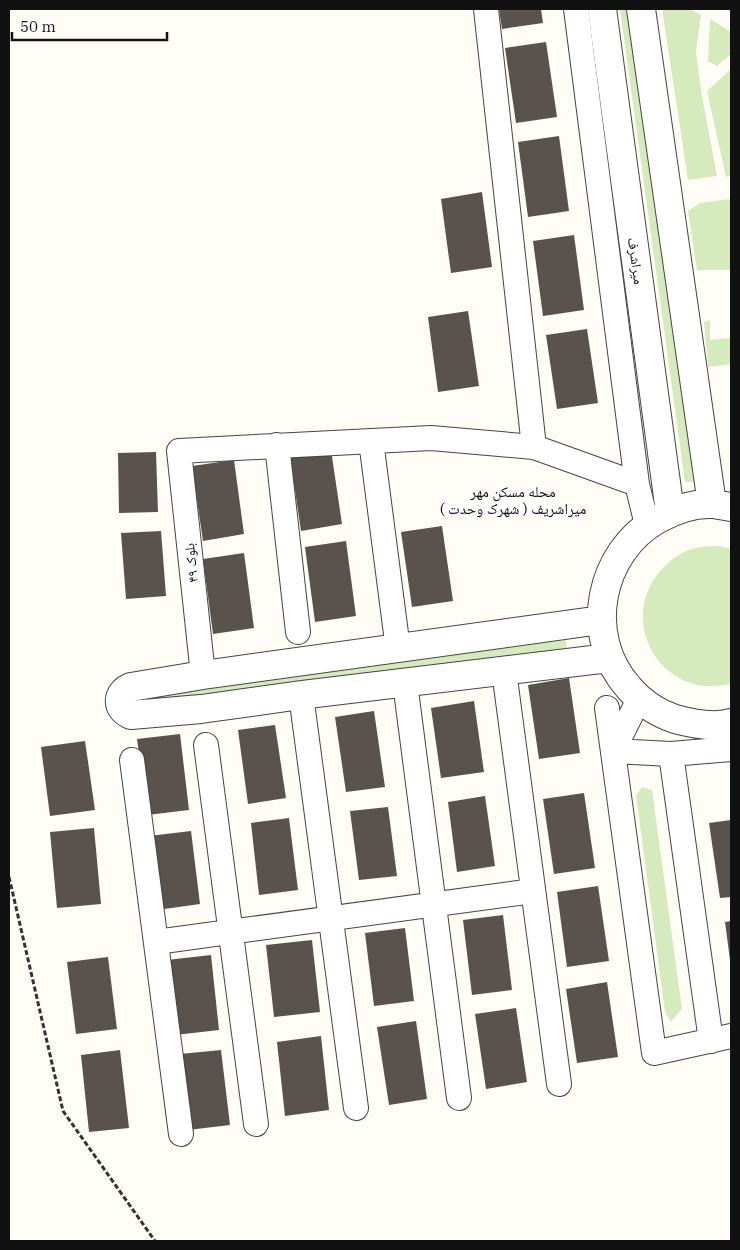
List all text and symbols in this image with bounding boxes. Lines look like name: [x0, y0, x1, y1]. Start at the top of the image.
scale bar: [12, 10, 168, 42]
text: 50 m: [20, 17, 56, 36]
street label: میراشرف: [624, 236, 648, 286]
district label: محله مسکن مهر میراشریف ( شهرک وحدت ): [440, 482, 587, 518]
street label: بلوک ۴۹: [180, 542, 202, 584]

